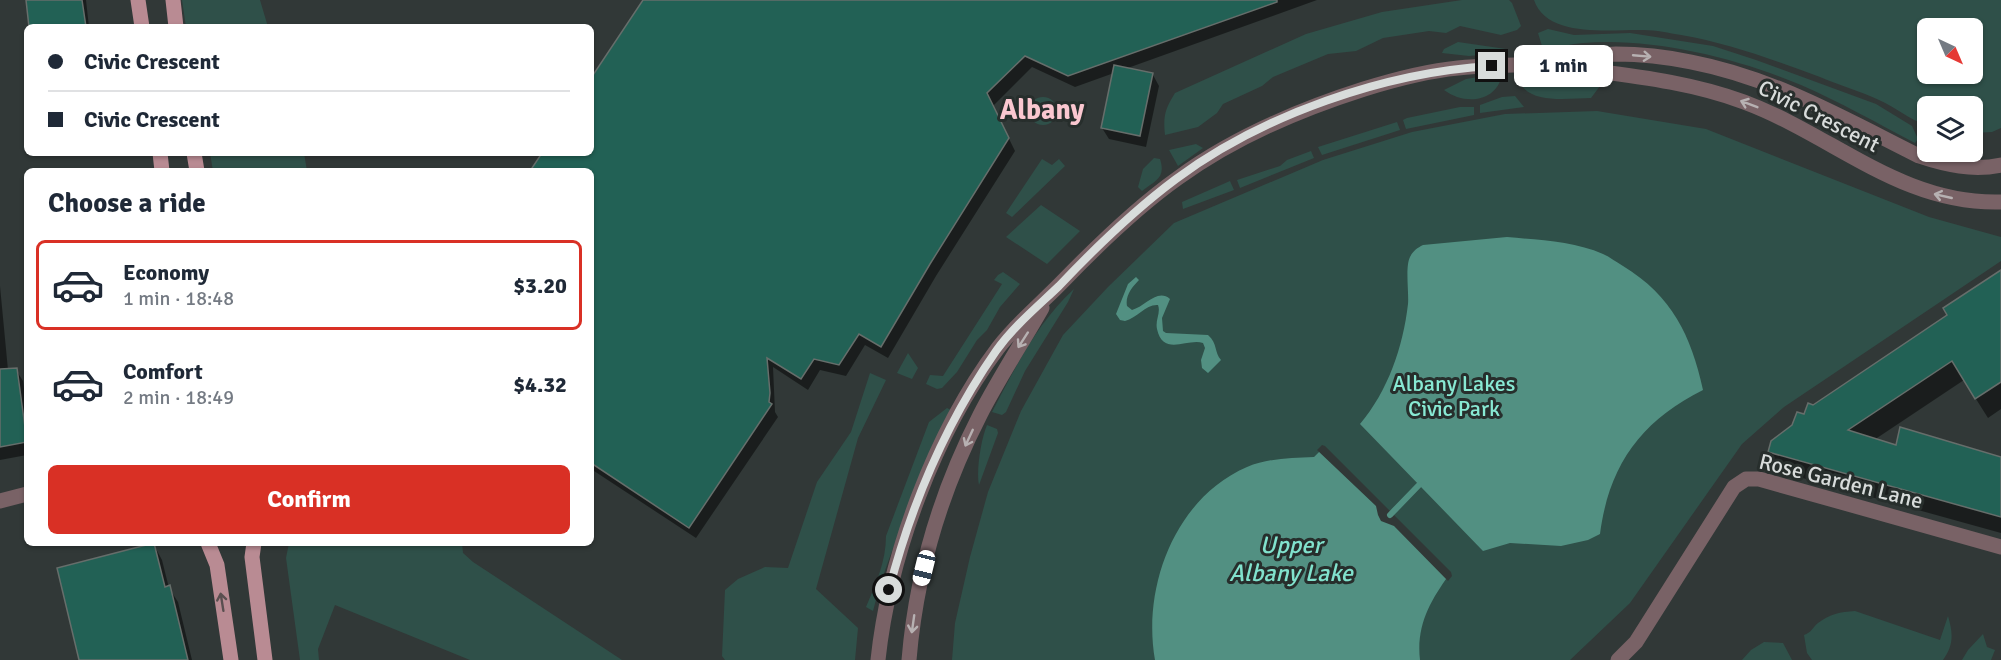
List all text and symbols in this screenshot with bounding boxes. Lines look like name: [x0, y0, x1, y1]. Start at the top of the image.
north arrow: [1917, 18, 1983, 84]
map controls: [1917, 18, 1983, 162]
callout: 1 min: [1513, 45, 1612, 87]
text: Civic Crescent: [84, 48, 220, 75]
one-way arrow: [1632, 51, 1651, 62]
route end: [1478, 52, 1505, 79]
text: 1 min: [1539, 53, 1588, 78]
street label: Civic Crescent: [1754, 74, 1884, 158]
district label: Albany: [1000, 93, 1084, 127]
button: layers: [1917, 96, 1983, 162]
one-way arrow: [1740, 98, 1758, 109]
text: Civic Crescent: [84, 106, 220, 133]
text: Choose a ride: [48, 187, 206, 220]
one-way arrow: [1934, 190, 1953, 202]
icon: car: [51, 258, 105, 312]
text: Economy: [123, 259, 209, 286]
text: $3.20: [513, 272, 567, 299]
text: 1 min · 18:48: [123, 286, 234, 311]
one-way arrow: [1017, 331, 1029, 348]
icon: car: [51, 357, 105, 411]
text: Comfort: [123, 358, 203, 385]
park label: Albany Lakes Civic Park: [1393, 370, 1515, 422]
text: $4.32: [513, 371, 567, 398]
text: 2 min · 18:49: [123, 385, 234, 410]
one-way arrow: [962, 429, 974, 447]
street label: Rose Garden Lane: [1756, 448, 1926, 514]
button: Confirm: [48, 465, 570, 534]
water label: Upper Albany Lake: [1229, 530, 1354, 588]
car: [911, 548, 937, 588]
route start: [875, 576, 902, 603]
one-way arrow: [217, 593, 228, 612]
one-way arrow: [907, 614, 918, 633]

